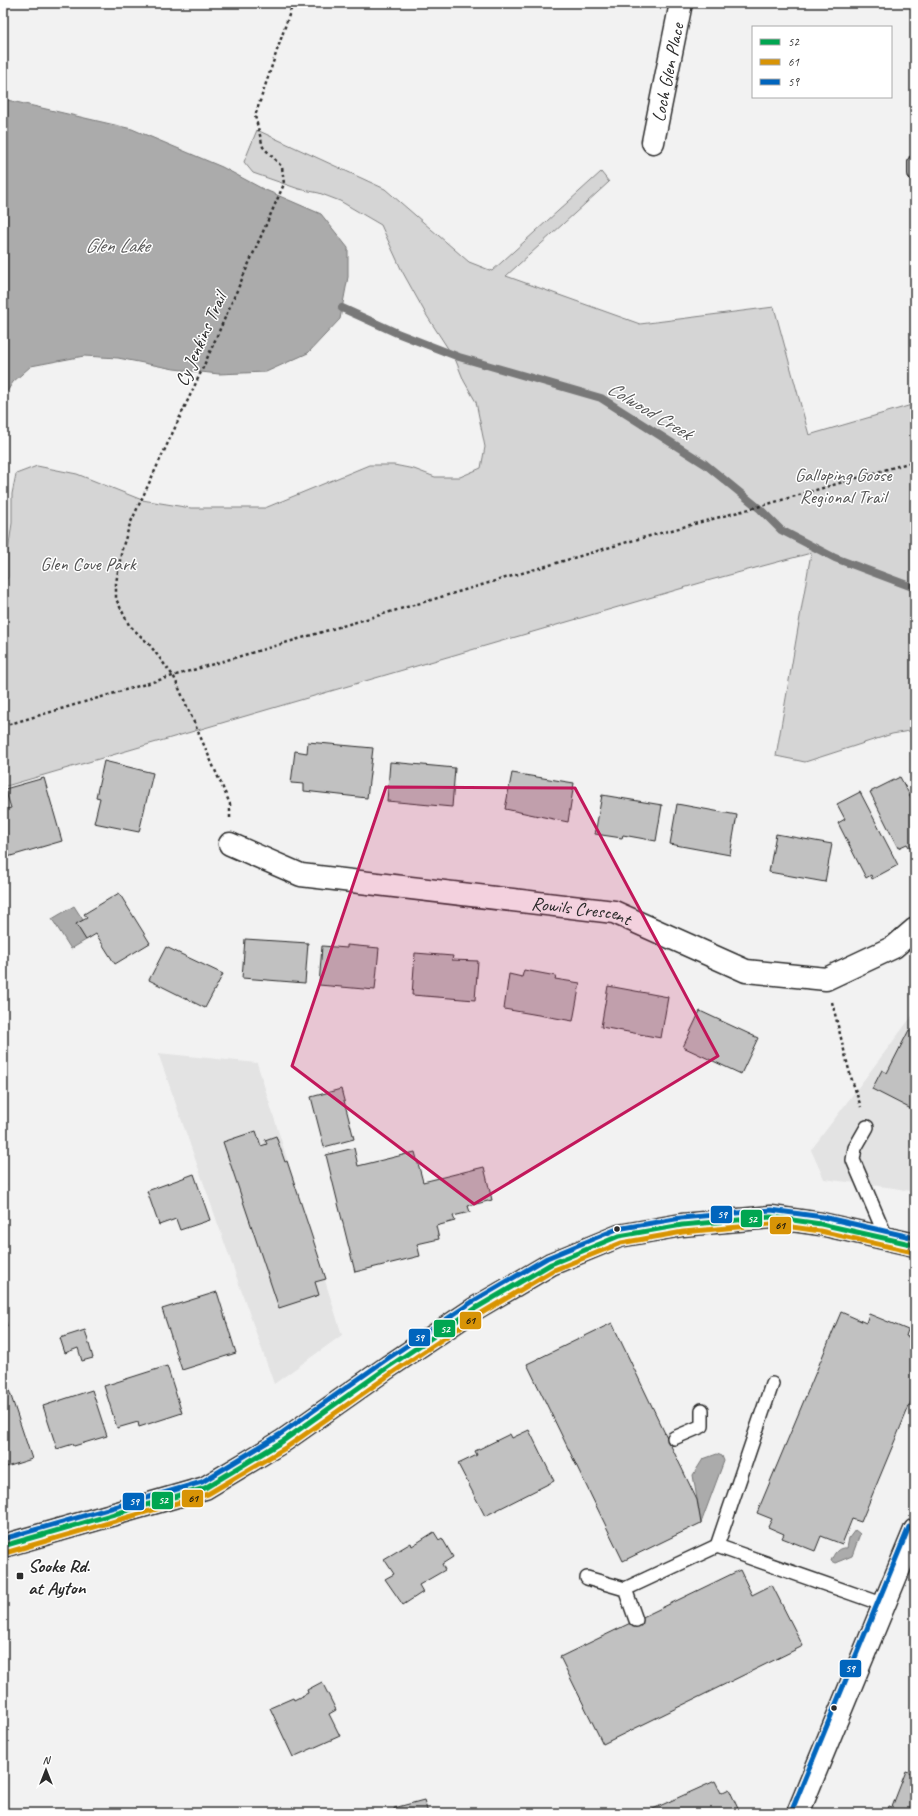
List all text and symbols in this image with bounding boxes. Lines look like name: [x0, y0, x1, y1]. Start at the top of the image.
street label: Loch Glen Place: [646, 19, 690, 124]
legend: [752, 26, 892, 98]
text: 52: [788, 34, 800, 50]
text: 61: [788, 54, 799, 70]
text: 59: [788, 74, 800, 90]
water label: Glen Lake: [85, 233, 152, 258]
street label: Cy Jenkins Trail: [170, 285, 234, 390]
water label: Colwood Creek: [603, 376, 700, 447]
park label: Galloping Goose Regional Trail: [795, 463, 893, 509]
park label: Glen Cove Park: [40, 552, 137, 576]
street label: Rowils Crescent: [530, 891, 636, 932]
line badge: 59: [710, 1205, 733, 1224]
text: 59: [717, 1207, 728, 1221]
line badge: 52: [740, 1209, 763, 1228]
text: 52: [747, 1212, 758, 1226]
line badge: 61: [769, 1216, 792, 1235]
text: 61: [775, 1218, 786, 1232]
unlabelled marker: [612, 1224, 622, 1234]
line badge: 61: [459, 1311, 482, 1330]
text: 61: [465, 1313, 476, 1327]
line badge: 52: [433, 1319, 456, 1338]
text: 52: [440, 1322, 451, 1336]
line badge: 59: [408, 1328, 431, 1347]
text: 59: [414, 1330, 425, 1344]
line badge: 61: [181, 1489, 204, 1508]
line badge: 52: [151, 1491, 174, 1510]
text: 61: [188, 1491, 199, 1505]
line badge: 59: [122, 1492, 145, 1511]
text: 52: [158, 1493, 169, 1507]
text: 59: [129, 1494, 140, 1508]
place label: Sooke Rd. at Ayton: [28, 1554, 90, 1600]
marker: Sooke Rd. at Ayton: [15, 1571, 25, 1581]
line badge: 59: [839, 1659, 862, 1678]
text: 59: [845, 1661, 856, 1675]
unlabelled marker: [829, 1703, 839, 1713]
north arrow: [26, 1750, 66, 1790]
text: N: [43, 1753, 52, 1767]

